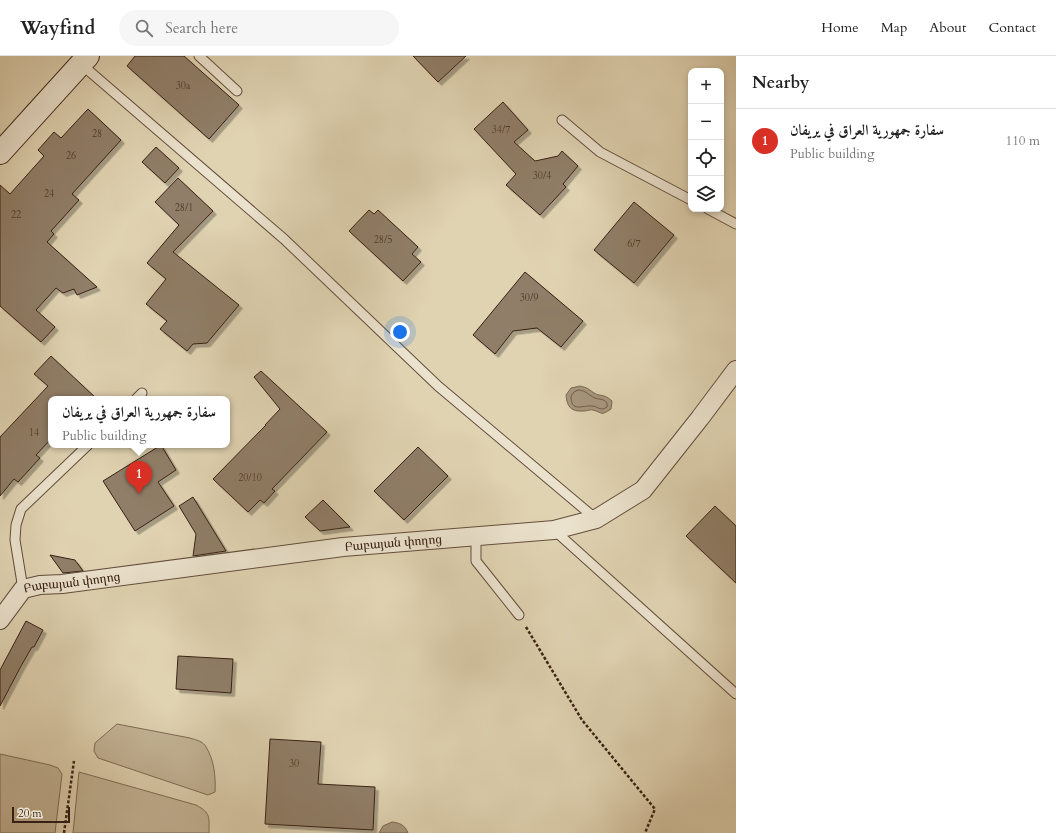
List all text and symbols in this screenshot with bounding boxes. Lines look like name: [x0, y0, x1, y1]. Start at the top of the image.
search box: [119, 10, 399, 46]
text: Wayfind: [20, 15, 95, 41]
icon: search: [133, 17, 155, 39]
text: Search here: [165, 18, 238, 38]
text: Home: [821, 18, 859, 37]
text: Map: [881, 18, 907, 37]
text: About: [929, 18, 966, 37]
text: Contact: [988, 18, 1036, 37]
map controls: [688, 68, 724, 212]
button: +: [688, 68, 724, 104]
text: Nearby: [752, 71, 809, 94]
house number: 30a: [176, 79, 191, 93]
button: −: [688, 104, 724, 140]
text: سفارة جمهورية العراق في يريفان: [790, 120, 944, 140]
house number: 34/7: [492, 123, 510, 137]
house number: 28: [92, 127, 102, 141]
text: 1: [762, 132, 768, 150]
text: 110 m: [1006, 132, 1040, 150]
button: locate: [688, 140, 724, 176]
text: Public building: [790, 145, 875, 163]
house number: 26: [66, 149, 76, 163]
house number: 30/4: [533, 169, 551, 183]
button: layers: [688, 176, 724, 212]
house number: 24: [44, 187, 54, 201]
house number: 28/1: [175, 201, 193, 215]
house number: 22: [11, 208, 21, 222]
house number: 28/5: [374, 233, 392, 247]
house number: 6/7: [627, 237, 641, 251]
house number: 30/9: [520, 291, 538, 305]
your location: [390, 322, 410, 342]
popup: [48, 396, 230, 448]
text: سفارة جمهورية العراق في يريفان: [62, 402, 216, 422]
house number: 14: [29, 426, 39, 440]
text: Public building: [62, 427, 147, 445]
pin: 1: [126, 461, 152, 494]
house number: 20/10: [238, 471, 262, 485]
street label: Բաբայան փողոց: [344, 531, 443, 555]
street label: Բաբայան փողոց: [22, 568, 121, 597]
house number: 30: [289, 757, 299, 771]
scale bar: [12, 805, 70, 824]
text: 20 m: [18, 806, 42, 821]

